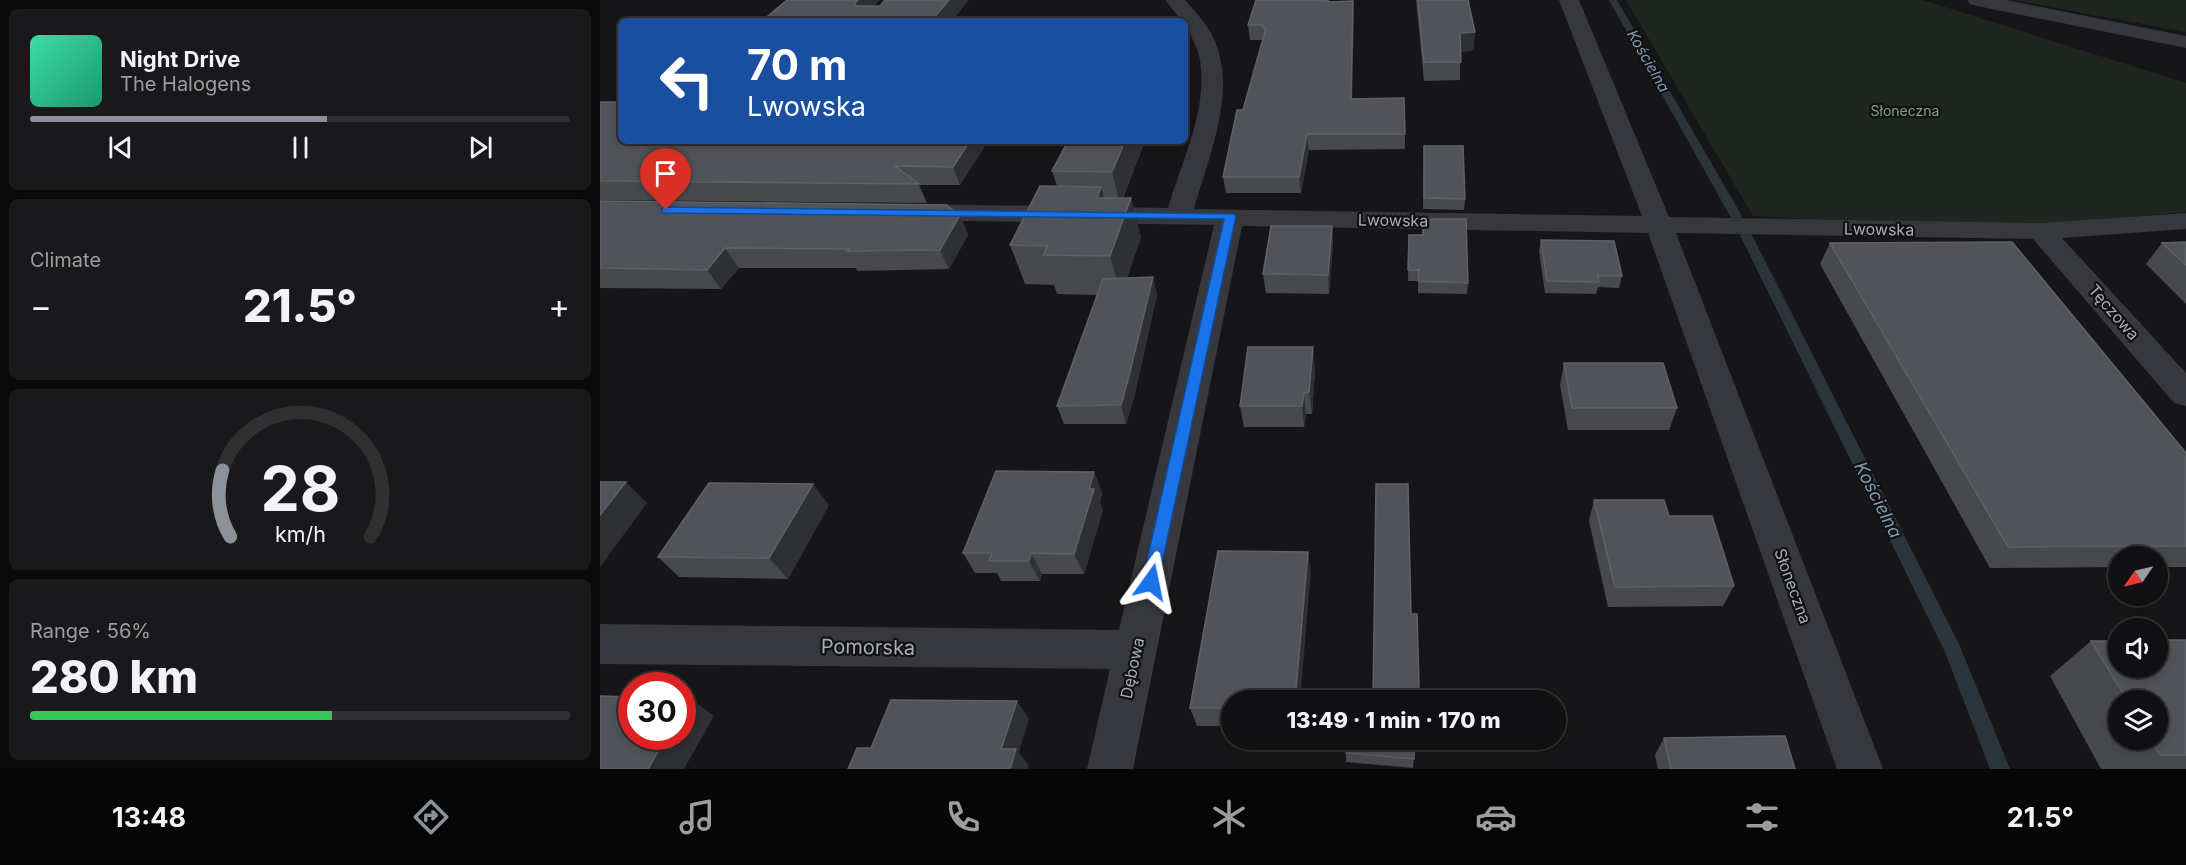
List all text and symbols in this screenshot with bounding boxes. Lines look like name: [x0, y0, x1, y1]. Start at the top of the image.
water label: Kościelna: [1623, 26, 1674, 95]
text: 70 m: [747, 39, 847, 90]
icon: left: [648, 42, 726, 120]
text: Night Drive: [120, 46, 240, 72]
text: The Halogens: [120, 72, 251, 96]
text: Lwowska: [747, 90, 866, 123]
park label: Słoneczna: [1871, 102, 1939, 119]
icon: previous: [104, 131, 137, 164]
icon: pause: [284, 131, 317, 164]
icon: next: [464, 131, 497, 164]
pin: [640, 148, 691, 210]
icon: arrive: [649, 157, 682, 190]
street label: Lwowska: [1358, 209, 1428, 231]
street label: Lwowska: [1844, 218, 1914, 240]
text: Climate: [30, 248, 101, 272]
text: 21.5°: [243, 278, 357, 333]
street label: Tęczowa: [2084, 280, 2144, 344]
text: −: [30, 286, 52, 326]
text: +: [548, 286, 570, 326]
text: 28: [260, 451, 340, 526]
water label: Kościelna: [1850, 458, 1907, 541]
text: km/h: [275, 521, 325, 547]
street label: Słoneczna: [1770, 546, 1816, 626]
north arrow: [2108, 546, 2168, 606]
map controls: [2108, 546, 2168, 750]
position arrow: [1119, 550, 1183, 614]
button: sound: [2108, 618, 2168, 678]
text: Range · 56%: [30, 619, 151, 643]
street label: Pomorska: [821, 634, 915, 660]
street label: Dębowa: [1116, 636, 1148, 700]
text: 280 km: [30, 649, 198, 704]
speed limit sign: 30: [618, 672, 696, 750]
button: layers: [2108, 690, 2168, 750]
text: 13:49 · 1 min · 170 m: [1286, 707, 1501, 733]
icon: directions: [410, 796, 452, 838]
icon: music: [676, 796, 718, 838]
icon: phone: [942, 796, 984, 838]
icon: climate: [1208, 796, 1250, 838]
icon: car: [1475, 796, 1517, 838]
icon: filters: [1741, 796, 1783, 838]
text: 13:48: [112, 801, 186, 834]
text: 21.5°: [2007, 801, 2074, 834]

